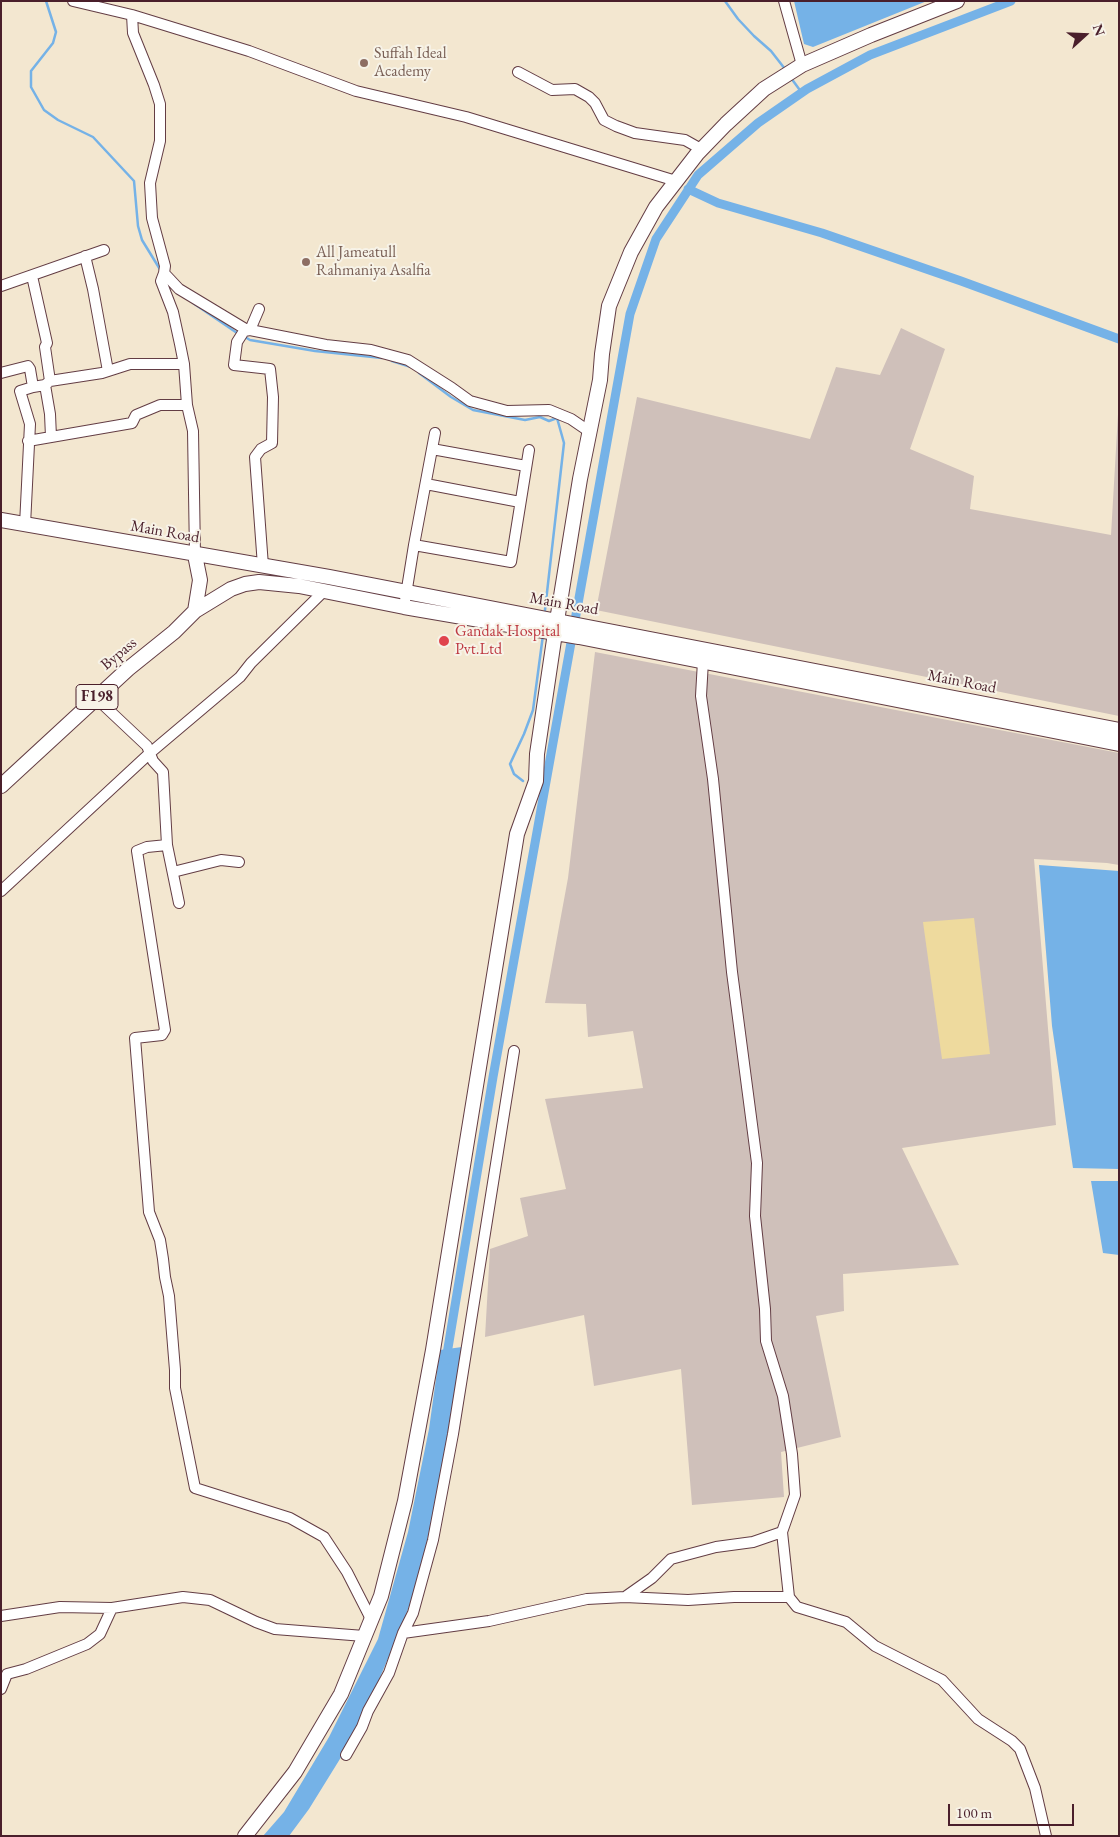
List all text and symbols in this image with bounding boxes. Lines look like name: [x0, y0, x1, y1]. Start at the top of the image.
north arrow: [1060, 10, 1110, 60]
text: N: [1089, 21, 1109, 38]
place label: Suffah Ideal Academy: [374, 44, 446, 82]
marker: Suffah Ideal Academy: [358, 57, 370, 69]
place label: All Jameatull Rahmaniya Asalfia: [316, 243, 431, 281]
marker: All Jameatull Rahmaniya Asalfia: [300, 256, 312, 268]
street label: Main Road: [129, 517, 201, 547]
street label: Main Road: [528, 589, 600, 619]
place label: Gandak Hospital Pvt.Ltd: [455, 622, 560, 660]
street label: Bypass: [97, 633, 141, 675]
marker: Gandak Hospital Pvt.Ltd: [437, 634, 451, 648]
street label: Main Road: [926, 666, 998, 698]
road number: F198: [76, 684, 118, 710]
scale bar: [950, 1794, 1076, 1826]
text: 100 m: [956, 1803, 992, 1822]

